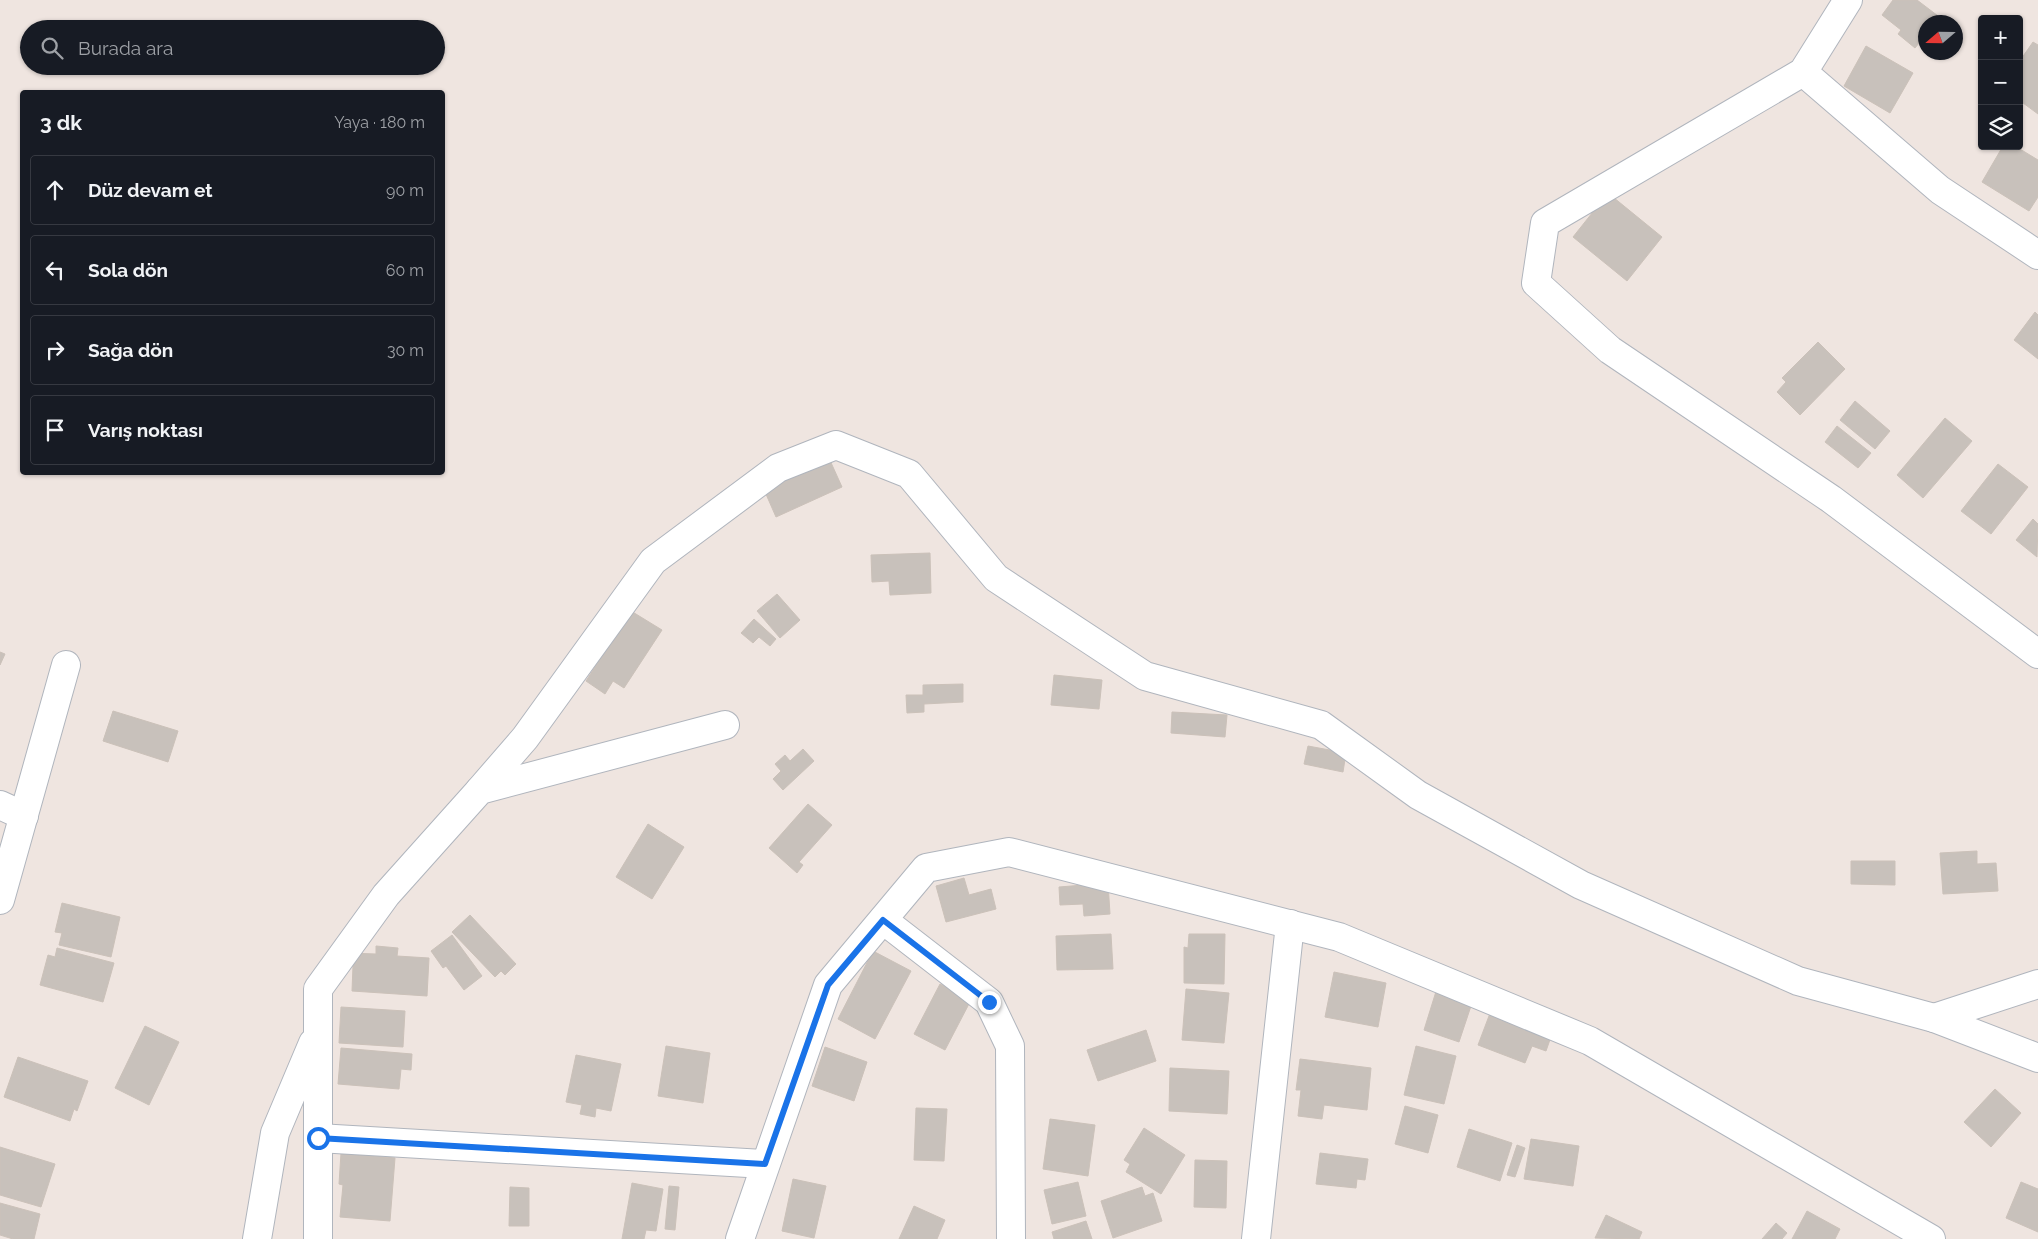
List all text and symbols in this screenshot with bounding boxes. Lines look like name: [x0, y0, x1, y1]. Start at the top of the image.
north arrow: [1918, 15, 1963, 60]
map controls: [1978, 15, 2023, 150]
button: +: [1978, 15, 2023, 60]
search box: [20, 20, 445, 75]
icon: search: [38, 34, 66, 62]
text: Burada ara: [78, 37, 173, 59]
button: −: [1978, 60, 2023, 105]
button: layers: [1978, 105, 2023, 150]
text: 3 dk: [40, 110, 82, 135]
text: Yaya · 180 m: [334, 113, 425, 132]
icon: ahead: [41, 176, 69, 204]
text: Düz devam et: [88, 179, 213, 201]
text: 90 m: [386, 181, 424, 200]
icon: left: [41, 256, 69, 284]
text: Sola dön: [88, 259, 168, 281]
text: 60 m: [386, 261, 424, 280]
icon: right: [41, 336, 69, 364]
text: Sağa dön: [88, 339, 173, 361]
text: 30 m: [387, 341, 424, 360]
icon: arrive: [41, 416, 69, 444]
text: Varış noktası: [88, 419, 203, 441]
route end: [978, 991, 1001, 1014]
route start: [307, 1127, 330, 1150]

